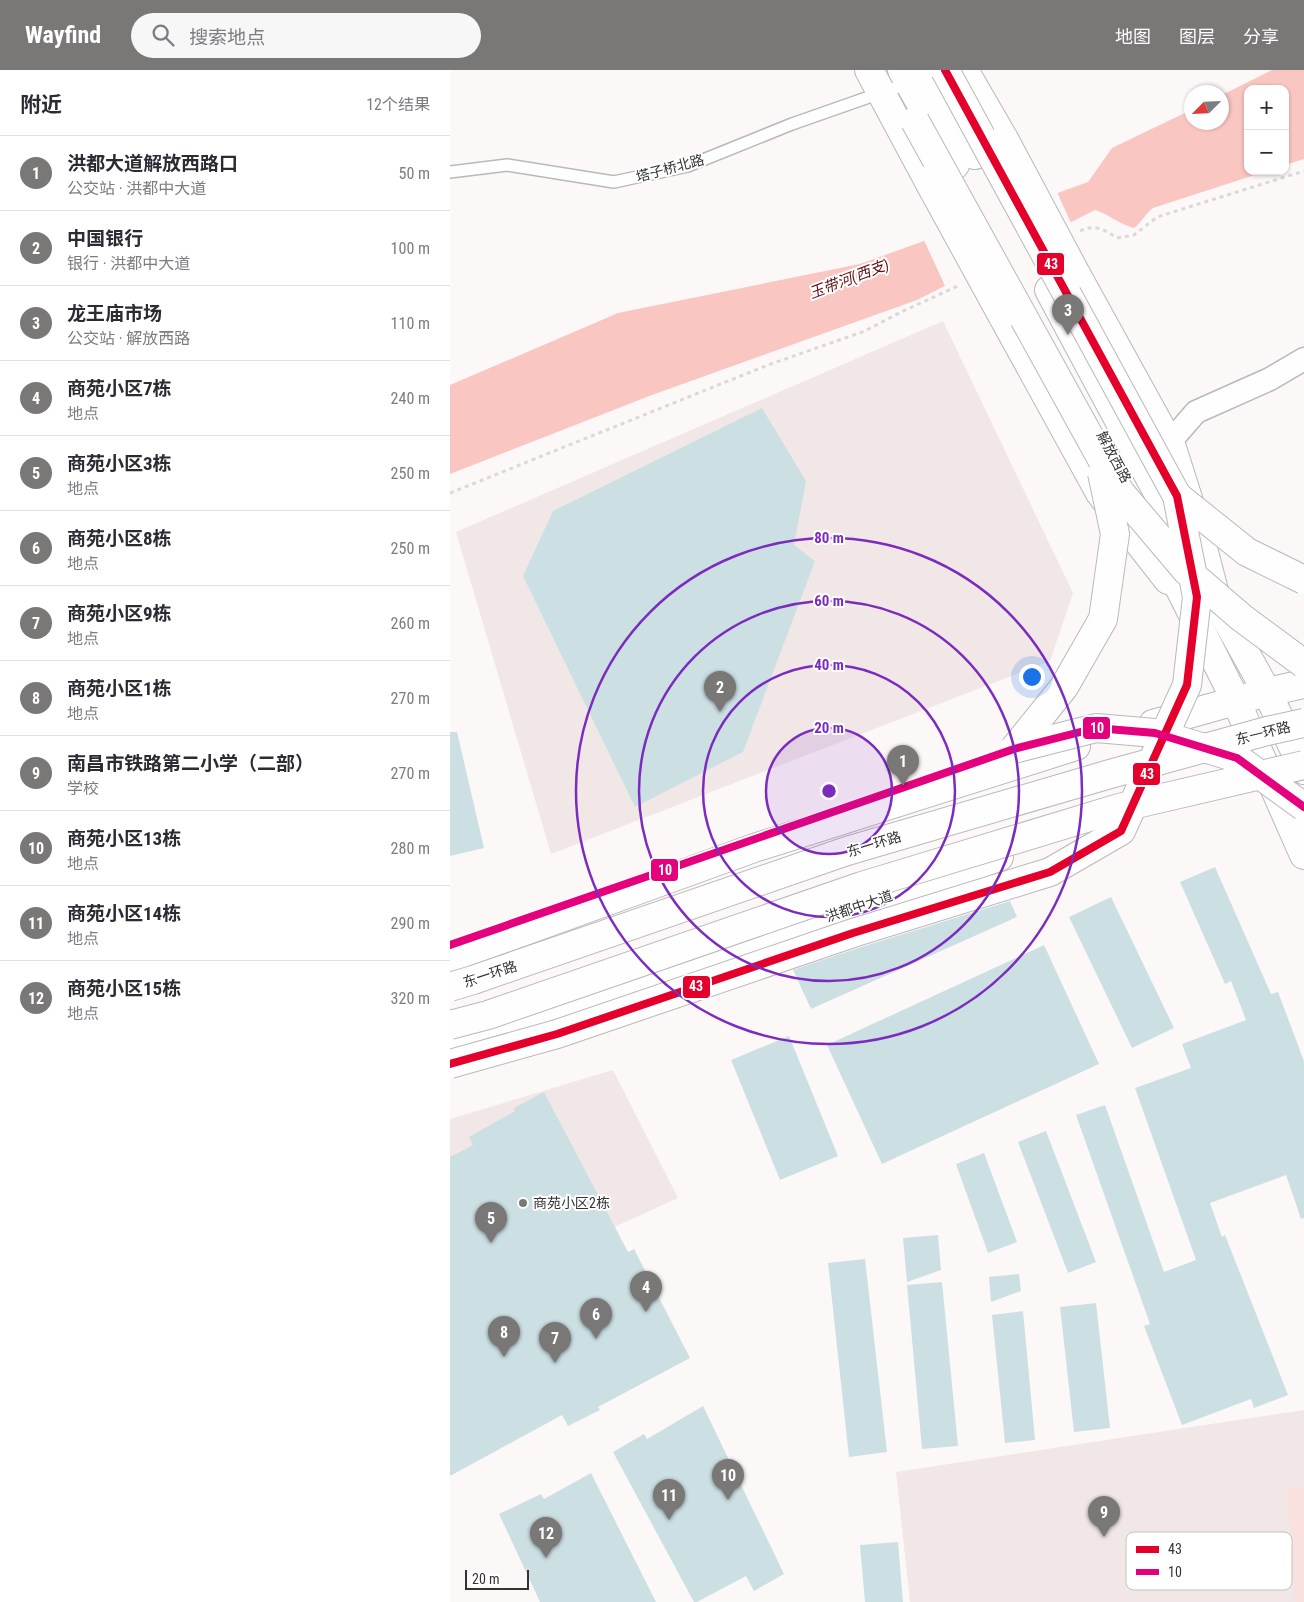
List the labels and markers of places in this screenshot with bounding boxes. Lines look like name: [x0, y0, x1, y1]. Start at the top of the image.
pin: 3: [1052, 294, 1084, 335]
pin: 2: [704, 671, 736, 712]
pin: 1: [887, 745, 919, 786]
centre of rings: [820, 782, 838, 800]
place label: 商苑小区2栋: [533, 1195, 610, 1211]
marker: 商苑小区2栋: [517, 1197, 529, 1209]
pin: 5: [475, 1202, 507, 1243]
pin: 4: [630, 1271, 662, 1312]
pin: 6: [580, 1298, 612, 1339]
pin: 8: [488, 1316, 520, 1357]
pin: 7: [539, 1322, 571, 1363]
pin: 10: [712, 1459, 744, 1500]
pin: 11: [653, 1479, 685, 1520]
pin: 9: [1088, 1496, 1120, 1537]
pin: 12: [530, 1517, 562, 1558]

